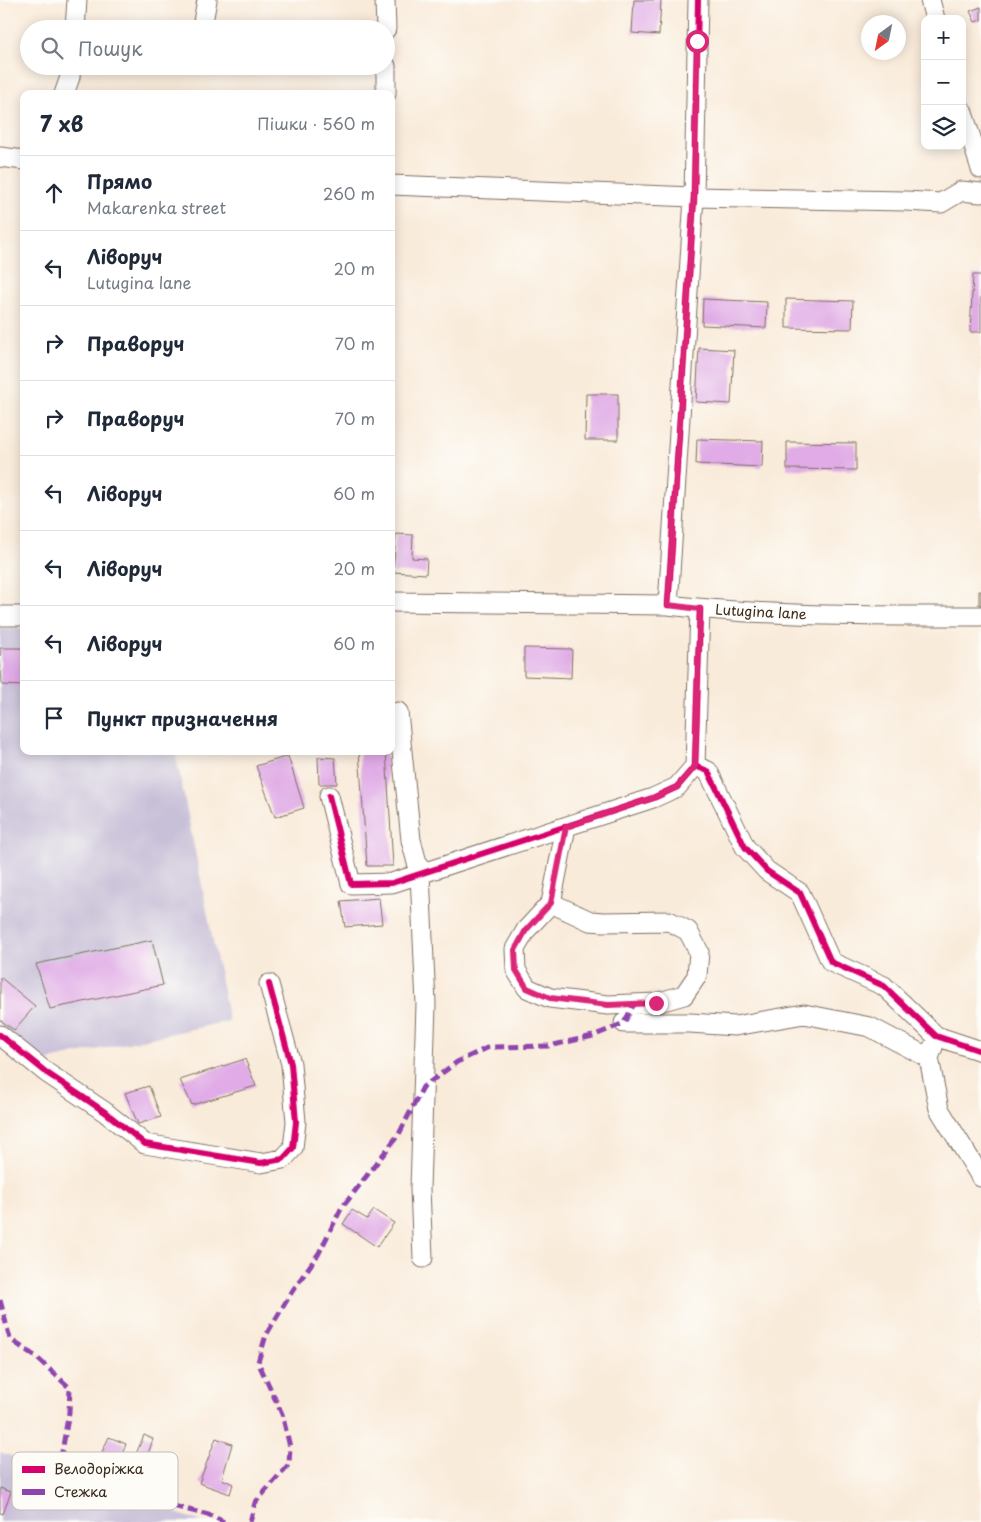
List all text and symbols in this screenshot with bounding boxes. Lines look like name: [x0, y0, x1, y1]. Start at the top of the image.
north arrow: [861, 15, 906, 60]
map controls: [921, 15, 966, 150]
button: +: [921, 15, 966, 60]
search box: [20, 20, 395, 75]
route start: [686, 30, 709, 53]
icon: search: [38, 34, 66, 62]
text: Пошук: [78, 34, 143, 62]
button: −: [921, 60, 966, 105]
button: layers: [921, 105, 966, 150]
text: 7 хв: [40, 107, 83, 139]
text: Пішки · 560 m: [257, 111, 375, 135]
text: Прямо: [87, 167, 152, 195]
icon: ahead: [40, 179, 68, 207]
text: 260 m: [323, 181, 375, 205]
text: Makarenka street: [87, 195, 226, 219]
text: Ліворуч: [87, 242, 163, 270]
icon: left: [40, 254, 68, 282]
text: 20 m: [334, 256, 375, 280]
text: Lutugina lane: [87, 270, 192, 294]
icon: right: [40, 329, 68, 357]
text: Праворуч: [87, 329, 184, 357]
text: 70 m: [335, 331, 375, 355]
icon: right: [40, 404, 68, 432]
text: Праворуч: [87, 404, 184, 432]
text: 70 m: [335, 406, 375, 430]
icon: left: [40, 479, 68, 507]
text: Ліворуч: [87, 479, 163, 507]
text: 60 m: [333, 481, 375, 505]
icon: left: [40, 554, 68, 582]
text: Ліворуч: [87, 554, 163, 582]
text: 20 m: [334, 556, 375, 580]
street label: Lutugina lane: [715, 599, 807, 624]
icon: left: [40, 629, 68, 657]
text: Ліворуч: [87, 629, 163, 657]
text: 60 m: [333, 631, 375, 655]
icon: arrive: [40, 704, 68, 732]
text: Пункт призначення: [87, 704, 278, 732]
route end: [645, 992, 668, 1015]
legend: [12, 1452, 178, 1510]
text: Велодоріжка: [54, 1458, 144, 1479]
text: Стежка: [54, 1481, 107, 1502]

